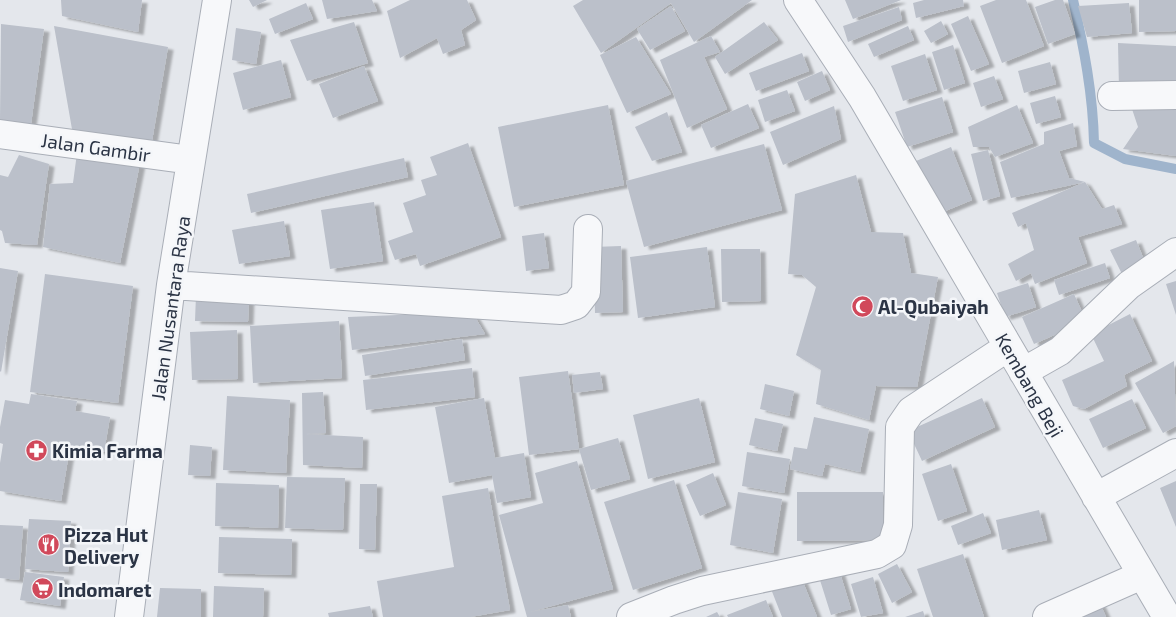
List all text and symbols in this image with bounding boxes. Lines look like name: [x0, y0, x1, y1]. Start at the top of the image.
street label: Jalan Gambir: [40, 128, 153, 166]
street label: Jalan Nusantara Raya: [146, 214, 194, 402]
mosque icon: Al-Qubaiyah: [850, 294, 874, 318]
place label: Al-Qubaiyah: [878, 295, 989, 319]
street label: Kembang Beji: [991, 329, 1069, 441]
pharmacy icon: Kimia Farma: [24, 438, 48, 462]
place label: Kimia Farma: [52, 439, 163, 462]
place label: Pizza Hut Delivery: [64, 523, 148, 569]
restaurant icon: Pizza Hut Delivery: [36, 533, 60, 557]
supermarket icon: Indomaret: [30, 577, 54, 601]
place label: Indomaret: [58, 578, 152, 601]

